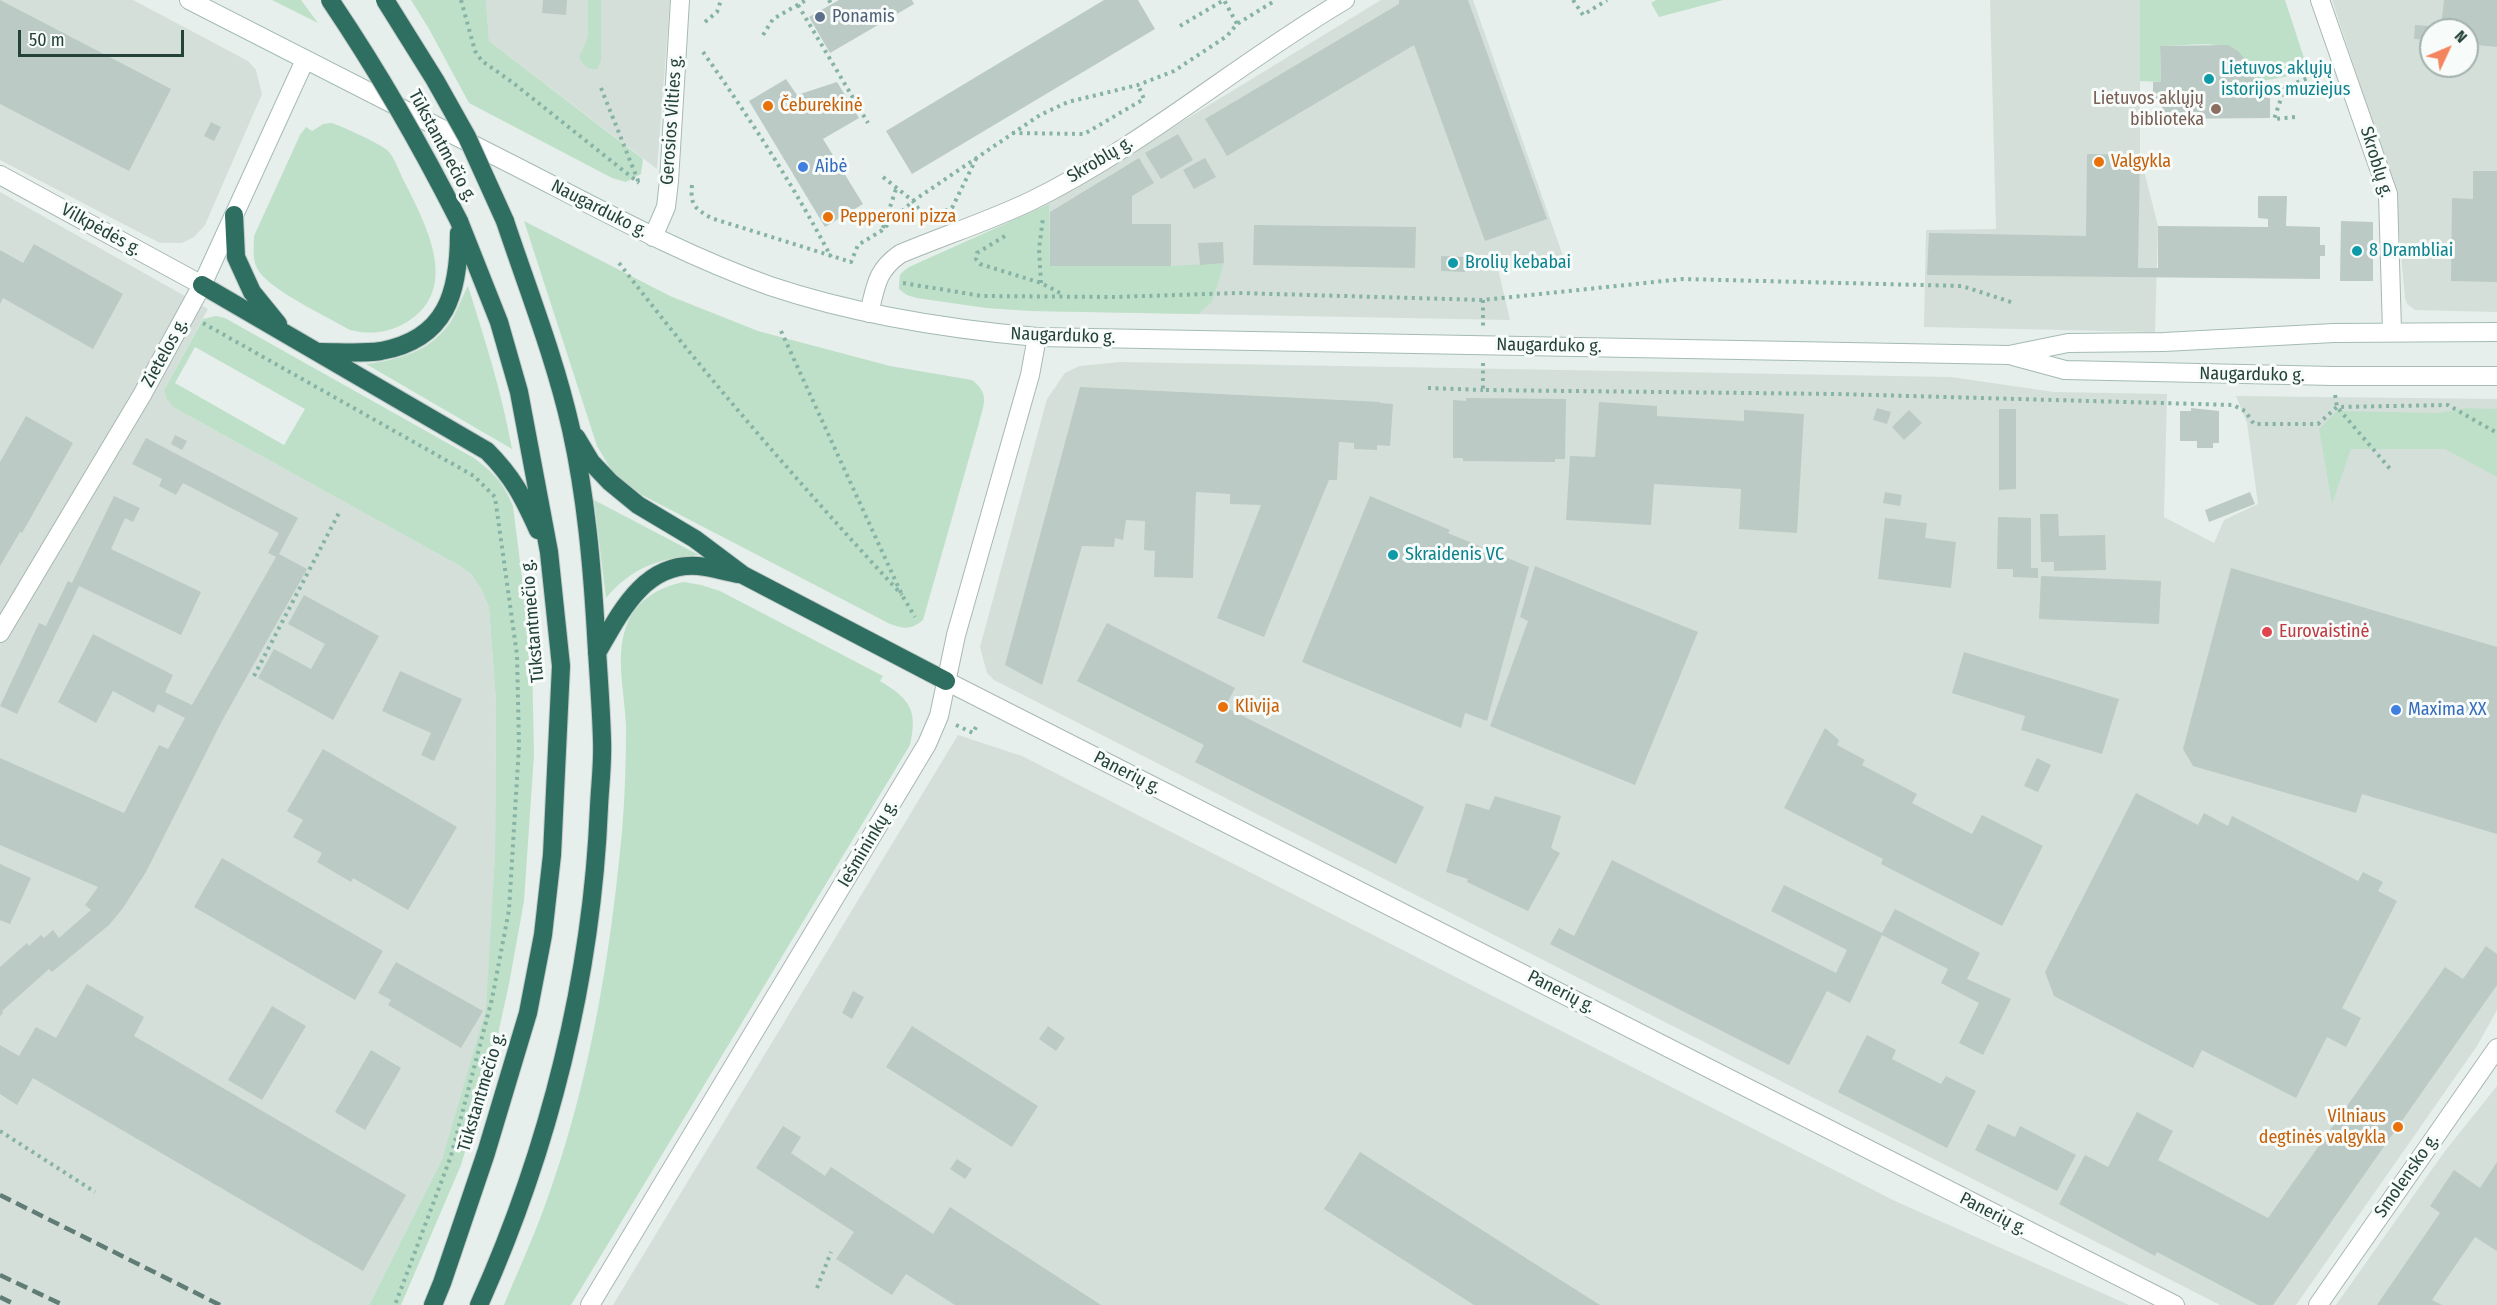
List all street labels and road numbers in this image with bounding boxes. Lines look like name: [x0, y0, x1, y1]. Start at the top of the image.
street label: Gerosios Vilties g.: [657, 54, 687, 186]
street label: Tūkstantmečio g.: [403, 86, 481, 206]
street label: Skroblų g.: [2355, 124, 2397, 200]
street label: Skroblų g.: [1063, 132, 1137, 188]
street label: Naugarduko g.: [547, 176, 651, 242]
street label: Vilkpėdės g.: [57, 199, 145, 261]
street label: Zietelos g.: [137, 315, 193, 391]
street label: Naugarduko g.: [1010, 323, 1116, 349]
street label: Naugarduko g.: [1496, 334, 1602, 358]
street label: Naugarduko g.: [2199, 363, 2305, 387]
street label: Tūkstantmečio g.: [517, 558, 549, 684]
street label: Panerių g.: [1090, 747, 1164, 799]
street label: Iešmininkų g.: [834, 797, 902, 891]
street label: Panerių g.: [1524, 966, 1598, 1018]
street label: Tūkstantmečio g.: [454, 1030, 510, 1154]
street label: Smolensko g.: [2370, 1130, 2444, 1222]
street label: Panerių g.: [1956, 1188, 2030, 1240]

